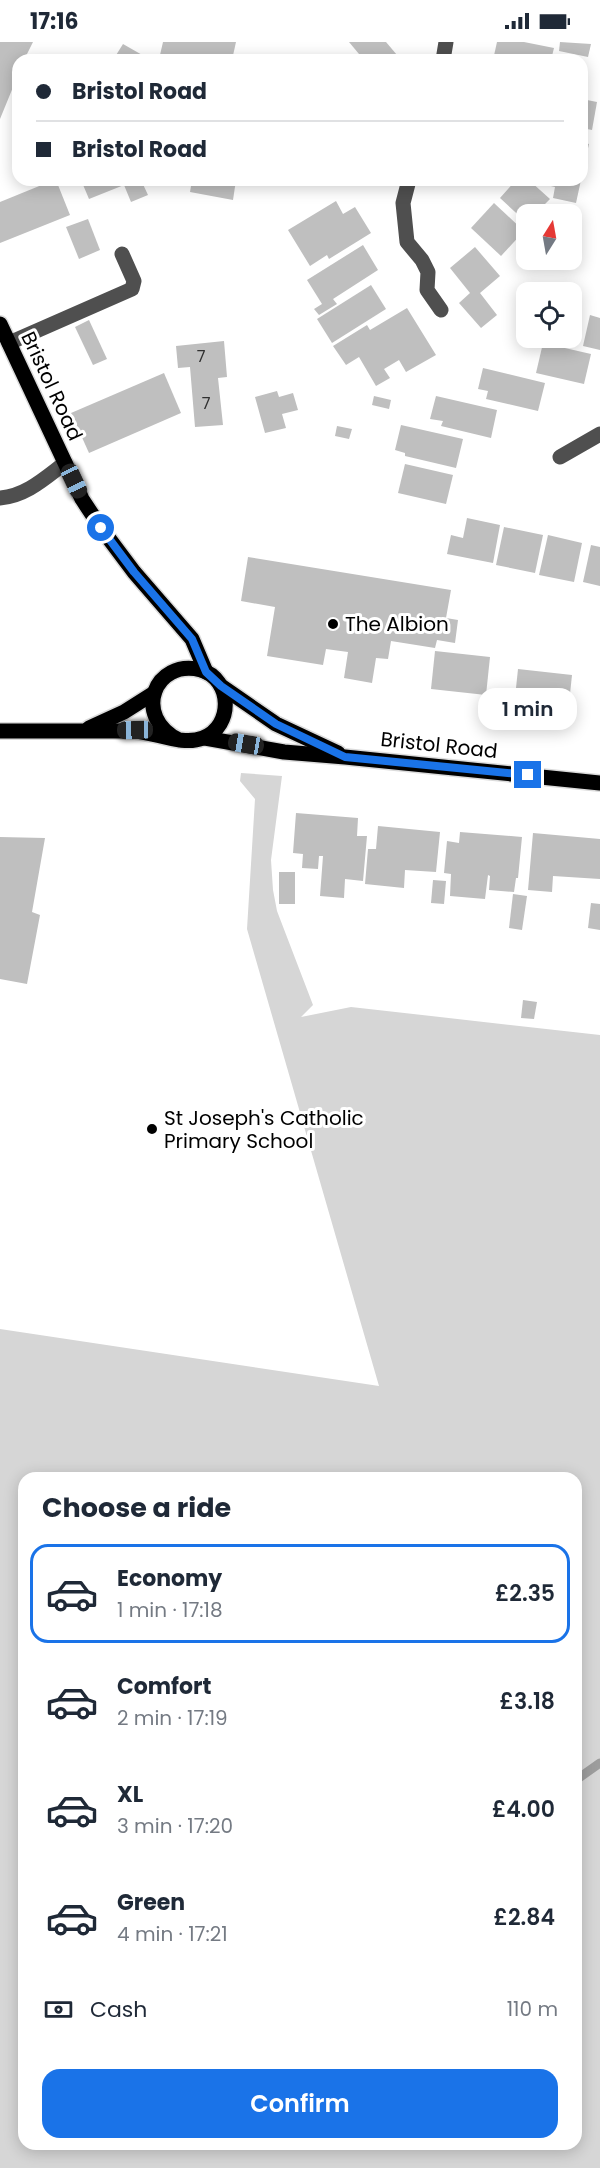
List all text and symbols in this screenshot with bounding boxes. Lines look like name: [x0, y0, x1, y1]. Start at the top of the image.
text: 17:16: [30, 6, 79, 37]
text: Bristol Road: [72, 76, 207, 107]
text: Bristol Road: [72, 134, 207, 165]
north arrow: [516, 204, 582, 270]
map controls: [516, 204, 582, 348]
button: locate: [516, 282, 582, 348]
street label: Bristol Road: [14, 327, 90, 445]
house number: 7: [197, 345, 206, 368]
house number: 7: [202, 392, 211, 415]
car: [58, 461, 90, 501]
route start: [87, 514, 114, 541]
place label: The Albion: [345, 610, 449, 638]
marker: The Albion: [326, 617, 340, 631]
callout: 1 min: [478, 688, 578, 730]
text: 1 min: [502, 695, 553, 723]
car: [117, 721, 153, 739]
street label: Bristol Road: [379, 725, 499, 765]
car: [227, 732, 265, 756]
route end: [514, 761, 541, 788]
place label: St Joseph's Catholic Primary School: [164, 1104, 364, 1155]
marker: St Joseph's Catholic Primary School: [145, 1122, 159, 1136]
text: Choose a ride: [42, 1489, 231, 1526]
text: Economy: [117, 1563, 222, 1594]
icon: car: [45, 1567, 99, 1621]
text: £2.35: [495, 1578, 555, 1609]
text: 1 min · 17:18: [117, 1596, 223, 1624]
text: Comfort: [117, 1671, 211, 1702]
icon: car: [45, 1675, 99, 1729]
text: £3.18: [500, 1686, 555, 1717]
text: 2 min · 17:19: [117, 1704, 228, 1732]
text: XL: [117, 1779, 143, 1810]
icon: car: [45, 1783, 99, 1837]
text: £4.00: [492, 1794, 555, 1825]
text: 3 min · 17:20: [117, 1812, 233, 1840]
text: Green: [117, 1887, 185, 1918]
icon: car: [45, 1891, 99, 1945]
text: £2.84: [494, 1902, 555, 1933]
text: 4 min · 17:21: [117, 1920, 228, 1948]
icon: cash: [42, 1993, 75, 2026]
text: Cash: [90, 1994, 147, 2025]
text: 110 m: [507, 1995, 558, 2023]
button: Confirm: [42, 2069, 558, 2138]

